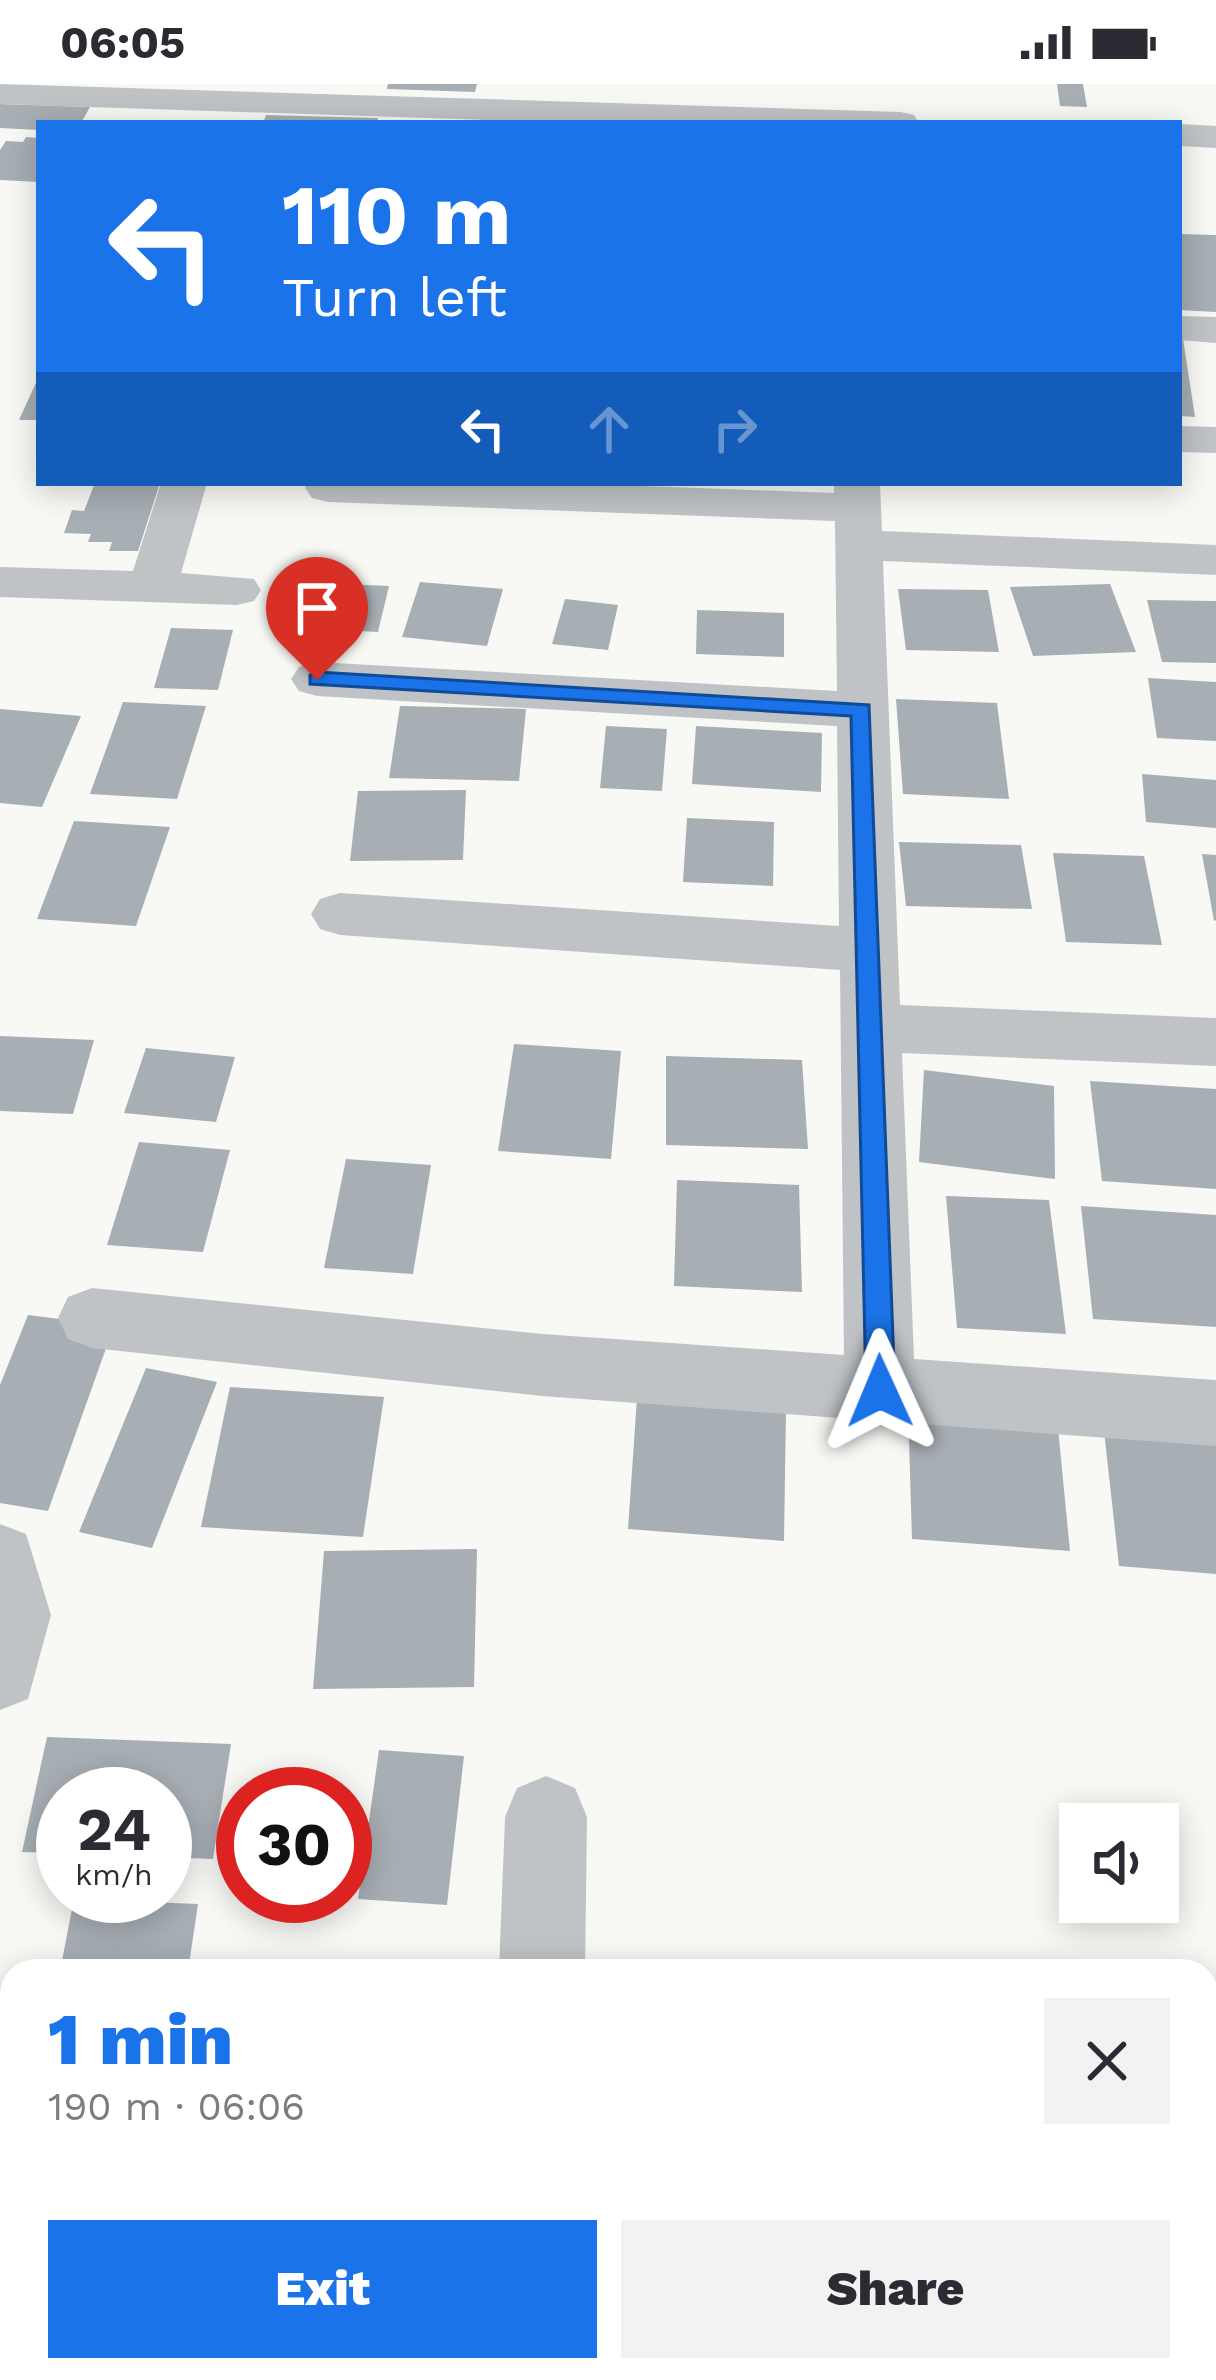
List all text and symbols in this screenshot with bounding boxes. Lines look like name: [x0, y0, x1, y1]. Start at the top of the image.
text: 06:05: [60, 16, 185, 69]
text: 110 m: [282, 166, 512, 264]
icon: left: [84, 168, 240, 324]
text: Turn left: [282, 266, 507, 329]
icon: left: [450, 396, 516, 462]
icon: ahead: [576, 396, 642, 462]
icon: right: [702, 396, 768, 462]
pin: [266, 557, 368, 680]
icon: arrive: [284, 575, 350, 641]
position arrow: [817, 1328, 943, 1454]
speed limit sign: 30: [216, 1767, 372, 1923]
text: 24: [77, 1794, 151, 1865]
map controls: [1059, 1803, 1179, 1923]
button: sound: [1059, 1803, 1179, 1923]
text: km/h: [75, 1857, 153, 1892]
text: 1 min: [48, 1997, 233, 2081]
button: close: [1044, 1998, 1170, 2124]
text: 190 m · 06:06: [48, 2084, 305, 2129]
button: Exit: [48, 2220, 597, 2358]
button: Share: [621, 2220, 1170, 2358]

